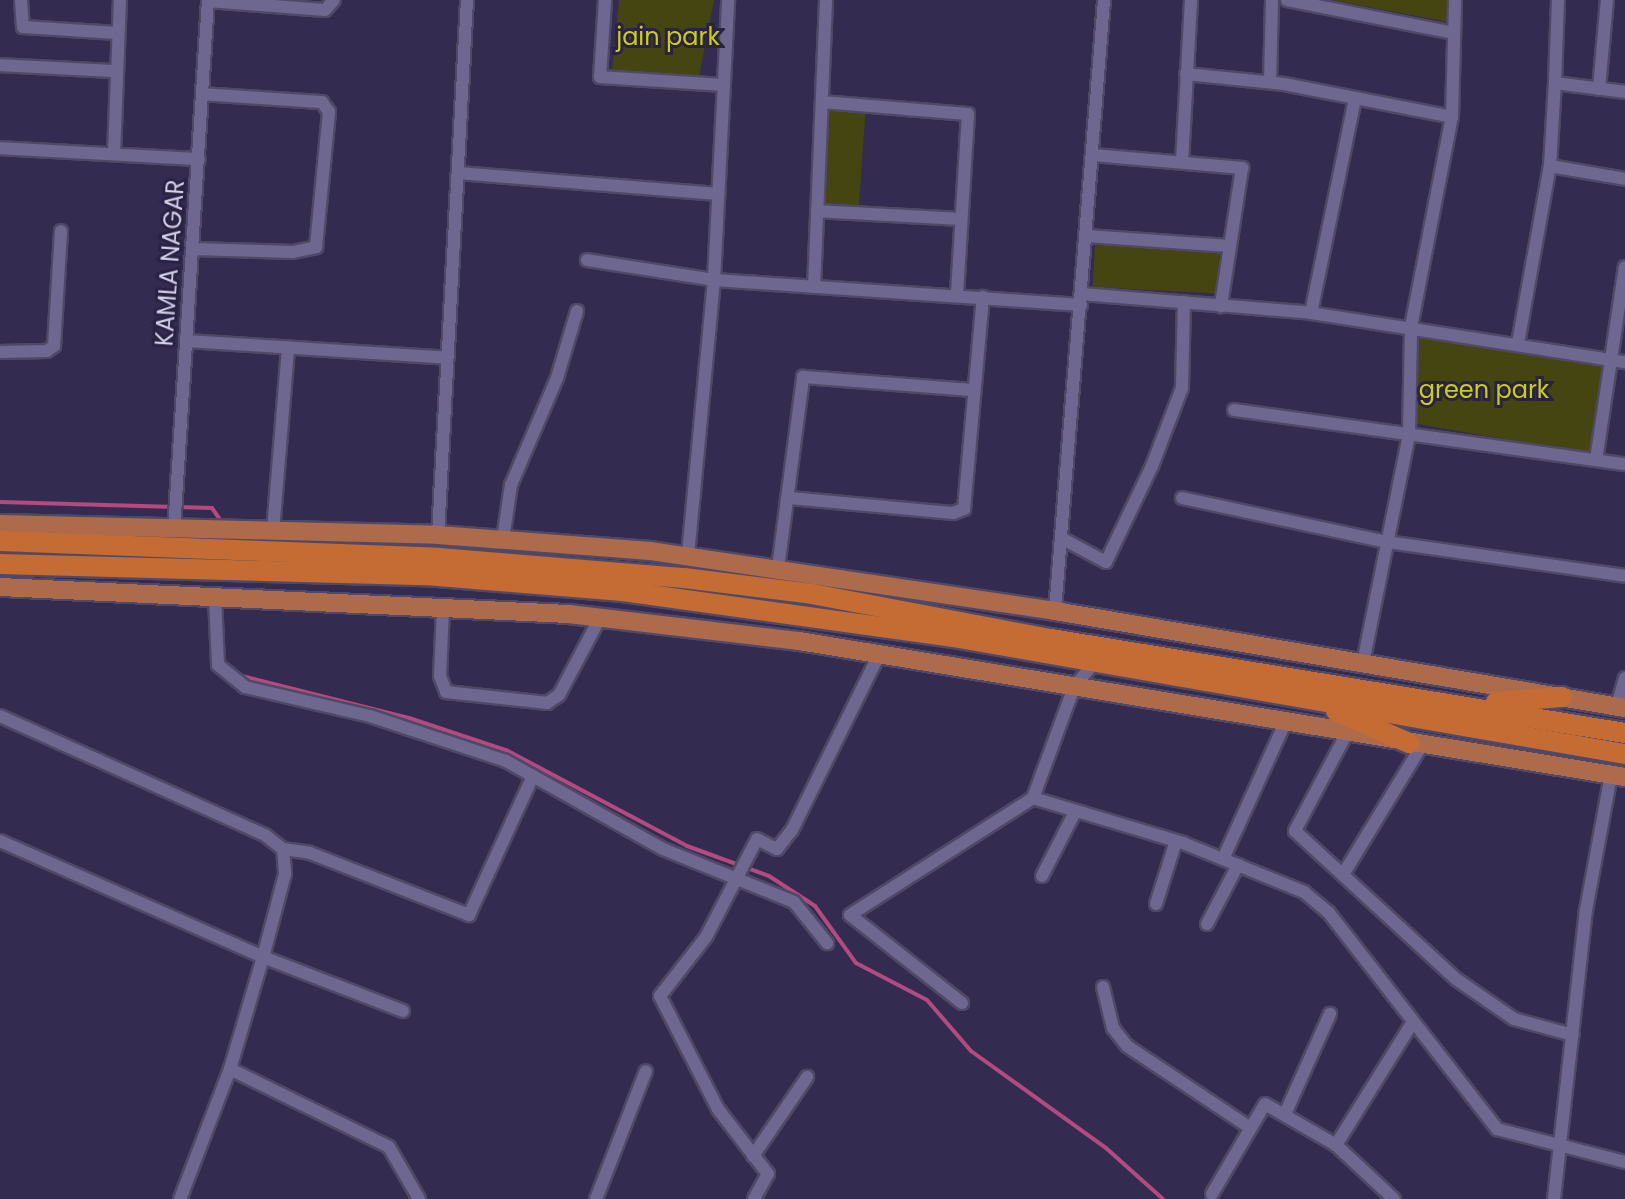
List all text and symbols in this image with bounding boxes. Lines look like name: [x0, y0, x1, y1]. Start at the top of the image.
park label: jain park: [616, 23, 720, 51]
street label: KAMLA NAGAR: [150, 179, 190, 347]
park label: green park: [1419, 376, 1549, 404]

